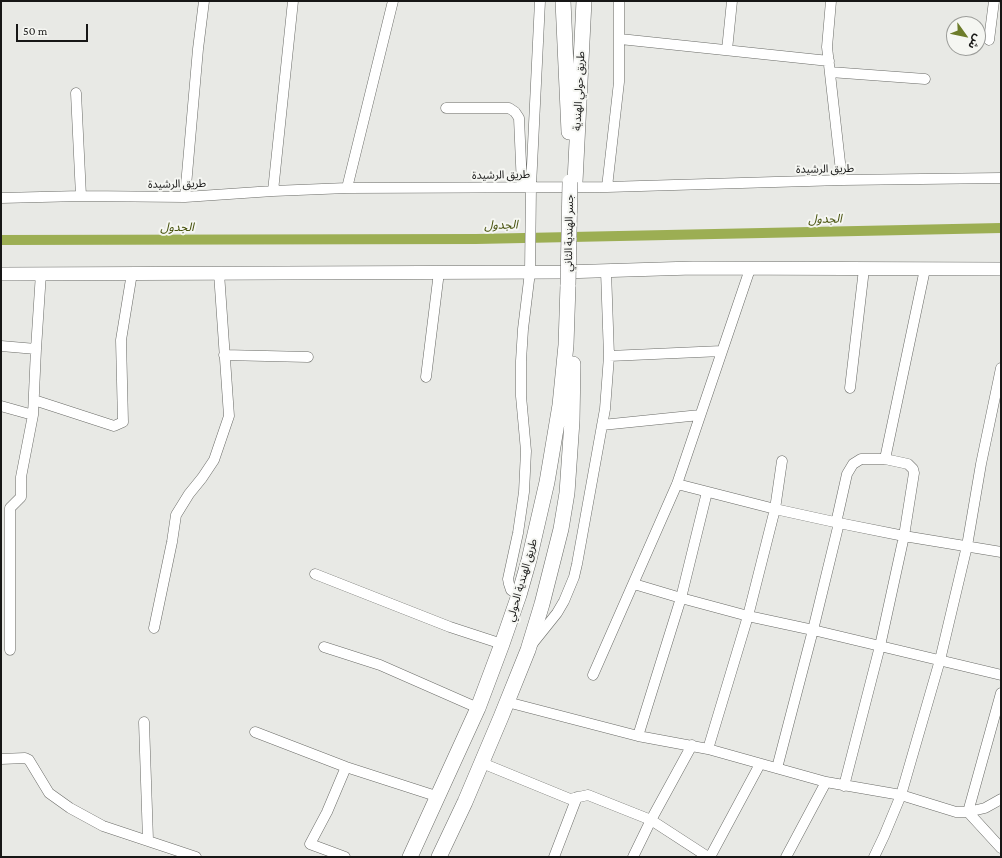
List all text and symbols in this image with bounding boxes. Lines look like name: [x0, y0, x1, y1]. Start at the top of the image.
scale bar: [18, 16, 90, 42]
north arrow: [946, 16, 986, 56]
text: 50 m: [23, 24, 47, 38]
text: ش: [966, 32, 984, 52]
street label: طريق حولي الهندية: [570, 51, 588, 131]
street label: طريق الرشيدة: [796, 162, 854, 176]
street label: طريق الرشيدة: [472, 168, 530, 182]
street label: طريق الرشيدة: [148, 177, 206, 191]
street label: جسر الهندية الثاني: [562, 194, 576, 272]
water label: الجدول: [808, 212, 842, 226]
water label: الجدول: [484, 218, 518, 232]
water label: الجدول: [160, 220, 194, 234]
street label: طريق الهندية الحولي: [504, 537, 540, 623]

